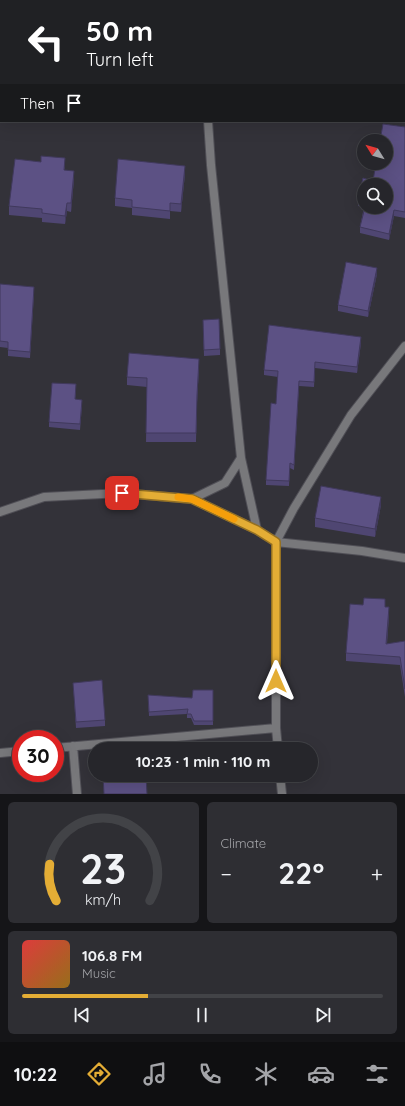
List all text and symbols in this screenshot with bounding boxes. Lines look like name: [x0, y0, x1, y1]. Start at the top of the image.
text: 50 m: [86, 13, 153, 48]
icon: left: [20, 16, 72, 68]
text: Turn left: [86, 48, 154, 71]
icon: arrive: [63, 92, 85, 114]
text: Then: [20, 94, 55, 113]
north arrow: [357, 134, 393, 170]
map controls: [357, 134, 393, 214]
button: search: [357, 178, 393, 214]
pin: [105, 476, 139, 510]
icon: arrive: [111, 482, 133, 504]
position arrow: [255, 660, 297, 702]
speed limit sign: 30: [12, 730, 64, 782]
text: 10:23 · 1 min · 110 m: [136, 752, 270, 771]
text: Climate: [221, 835, 266, 851]
text: 23: [80, 841, 126, 893]
text: 22°: [278, 854, 324, 892]
text: −: [221, 860, 232, 888]
text: +: [371, 860, 383, 888]
text: km/h: [85, 890, 121, 908]
text: 106.8 FM: [82, 946, 142, 965]
text: Music: [82, 965, 116, 981]
icon: previous: [71, 1004, 93, 1026]
icon: pause: [191, 1004, 213, 1026]
icon: next: [312, 1004, 334, 1026]
icon: directions: [85, 1060, 113, 1088]
icon: music: [141, 1060, 169, 1088]
icon: phone: [196, 1060, 224, 1088]
icon: climate: [252, 1060, 280, 1088]
icon: car: [307, 1060, 335, 1088]
icon: filters: [363, 1060, 391, 1088]
text: 10:22: [14, 1063, 57, 1086]

